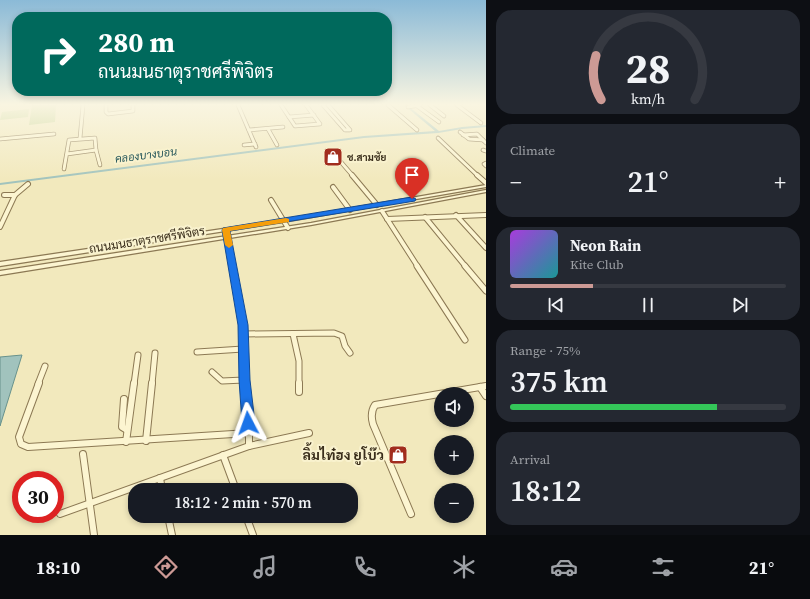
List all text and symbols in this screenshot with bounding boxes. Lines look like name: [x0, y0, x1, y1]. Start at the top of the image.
text: 280 m: [98, 23, 175, 61]
icon: right: [32, 28, 84, 80]
text: 28: [625, 40, 671, 97]
text: ถนนมนธาตุราชศรีพิจิตร: [98, 59, 274, 84]
text: km/h: [631, 89, 665, 109]
text: Climate: [510, 142, 555, 159]
water label: คลองบางบอน: [114, 144, 178, 167]
shop icon: ช.สามชัย: [322, 146, 344, 168]
place label: ช.สามชัย: [347, 151, 386, 164]
pin: [395, 158, 429, 199]
text: 21°: [627, 161, 669, 202]
icon: arrive: [401, 164, 423, 186]
text: −: [510, 167, 522, 197]
text: +: [774, 167, 786, 197]
street label: ถนนมนธาตุราชศรีพิจิตร: [88, 223, 206, 258]
text: Neon Rain: [570, 235, 641, 256]
text: Kite Club: [570, 256, 623, 273]
icon: previous: [545, 294, 567, 316]
icon: pause: [637, 294, 659, 316]
icon: next: [729, 294, 751, 316]
text: Range · 75%: [510, 342, 581, 359]
text: 375 km: [510, 361, 608, 402]
map controls: [434, 387, 474, 523]
button: sound: [434, 387, 474, 427]
position arrow: [227, 402, 269, 444]
button: +: [434, 435, 474, 475]
place label: ลิ้มไท๋ฮง ยูโบ๊ว: [303, 442, 384, 466]
shop icon: ลิ้มไท๋ฮง ยูโบ๊ว: [387, 444, 409, 466]
text: Arrival: [510, 451, 550, 468]
text: 18:12: [510, 470, 581, 511]
speed limit sign: 30: [12, 471, 64, 523]
button: −: [434, 483, 474, 523]
text: 18:12 · 2 min · 570 m: [175, 492, 311, 513]
icon: directions: [152, 553, 180, 581]
icon: music: [251, 553, 279, 581]
icon: phone: [351, 553, 379, 581]
icon: climate: [450, 553, 478, 581]
icon: car: [550, 553, 578, 581]
icon: filters: [649, 553, 677, 581]
text: 18:10: [36, 555, 80, 580]
text: 21°: [749, 555, 774, 580]

